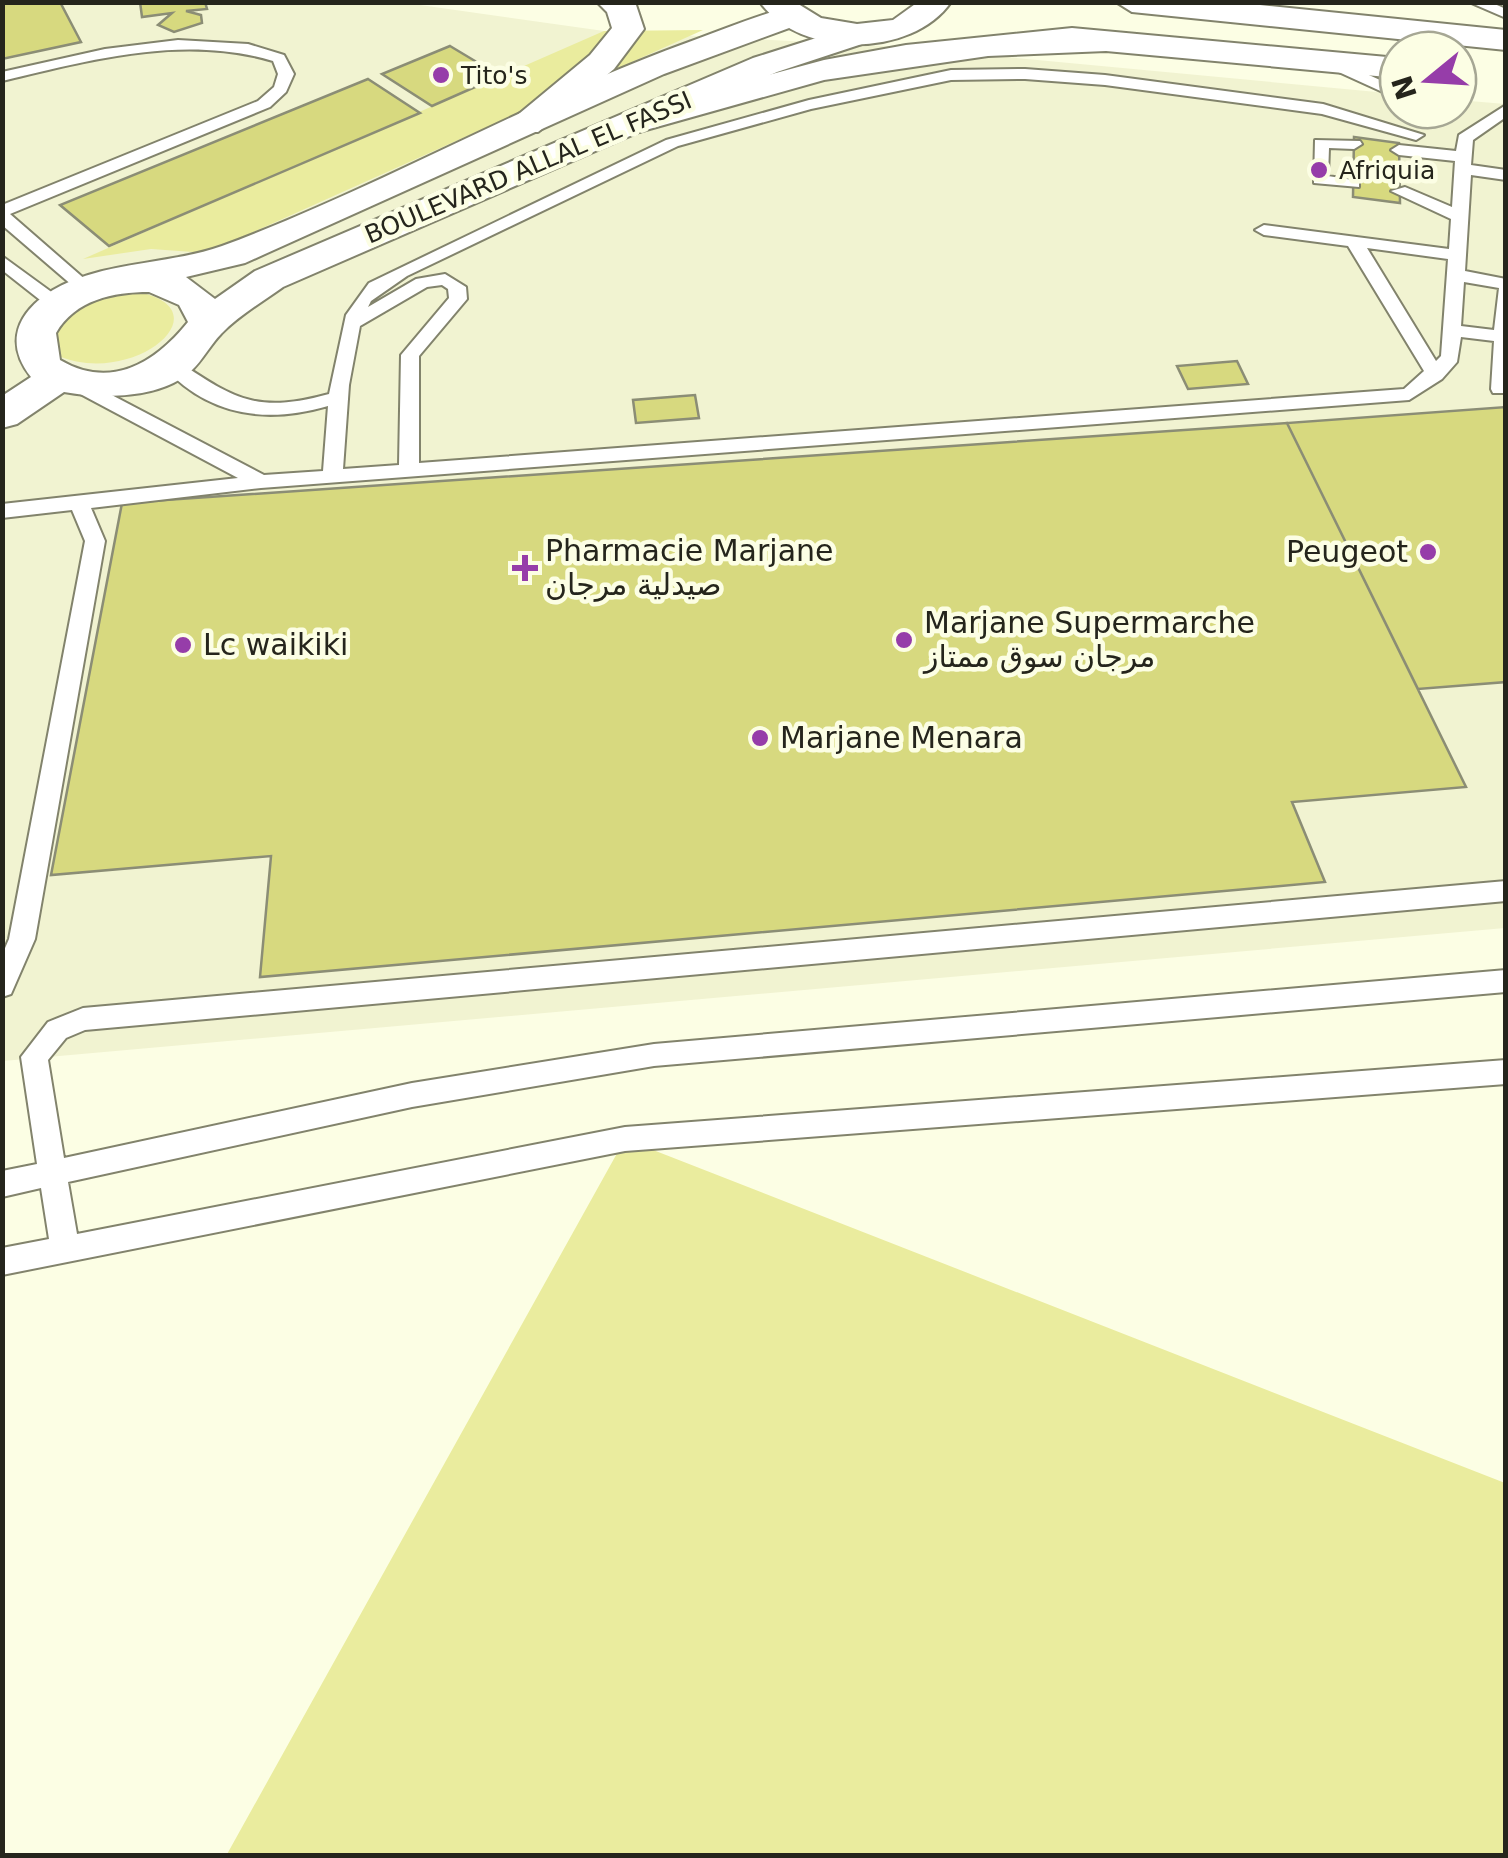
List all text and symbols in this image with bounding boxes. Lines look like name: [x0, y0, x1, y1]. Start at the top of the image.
north arrow: [1378, 30, 1478, 130]
place label: Tito's: [460, 61, 527, 90]
marker: Tito's: [430, 64, 452, 86]
text: N: [1385, 71, 1424, 104]
street label: BOULEVARD ALLAL EL FASSI: [360, 85, 696, 250]
place label: Afriquia: [1339, 156, 1435, 185]
marker: Afriquia: [1308, 159, 1330, 181]
place label: Pharmacie Marjane صيدلية مرجان: [545, 533, 834, 602]
place label: Peugeot: [1286, 534, 1408, 569]
marker: Peugeot: [1417, 541, 1439, 563]
marker: Pharmacie Marjane صيدلية مرجان: [514, 557, 536, 579]
place label: Marjane Supermarche مرجان سوق ممتاز: [922, 605, 1255, 674]
place label: Lc waikiki: [203, 627, 348, 662]
marker: Marjane Supermarche مرجان سوق ممتاز: [893, 629, 915, 651]
marker: Lc waikiki: [172, 634, 194, 656]
place label: Marjane Menara: [780, 720, 1023, 755]
marker: Marjane Menara: [749, 727, 771, 749]

